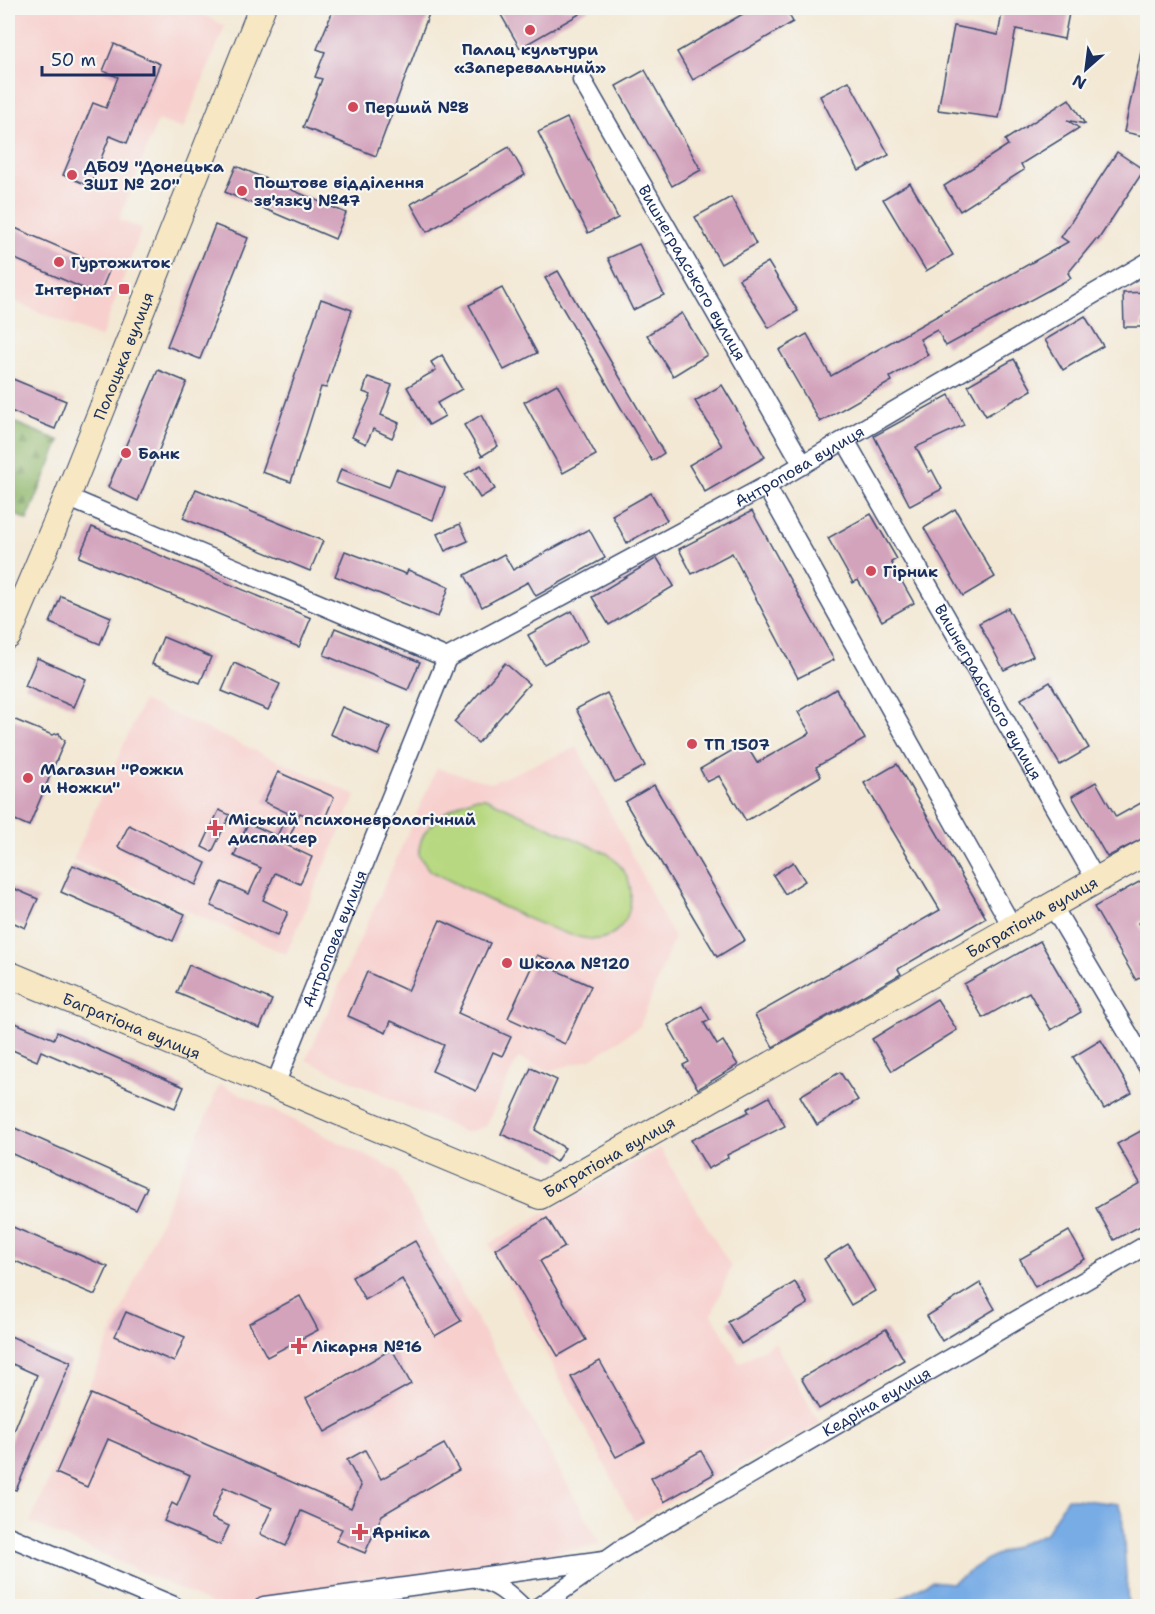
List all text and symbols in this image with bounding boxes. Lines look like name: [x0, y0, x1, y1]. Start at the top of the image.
marker: Палац культури «Заперевальний»: [523, 23, 537, 37]
scale bar: [42, 39, 154, 77]
place label: Палац культури «Заперевальний»: [454, 39, 606, 78]
north arrow: [1056, 39, 1116, 99]
text: 50 m: [51, 48, 96, 72]
text: N: [1069, 70, 1090, 94]
place label: Перший №8: [365, 97, 469, 118]
marker: Перший №8: [346, 100, 360, 114]
place label: ДБОУ "Донецька ЗШІ № 20": [84, 156, 224, 195]
marker: ДБОУ "Донецька ЗШІ № 20": [65, 168, 79, 182]
place label: Поштове відділення зв'язку №47: [254, 172, 424, 211]
street label: Вишнеградського вулиця: [633, 181, 751, 364]
marker: Поштове відділення зв'язку №47: [235, 184, 249, 198]
place label: Гуртожиток: [71, 252, 170, 273]
marker: Гуртожиток: [52, 255, 66, 269]
place label: Інтернат: [35, 279, 112, 300]
marker: Інтернат: [117, 282, 131, 296]
street label: Полоцька вулиця: [89, 289, 159, 423]
street label: Антропова вулиця: [731, 421, 868, 512]
place label: Банк: [138, 443, 180, 464]
marker: Банк: [119, 446, 133, 460]
place label: Гірник: [883, 561, 938, 582]
marker: Гірник: [864, 564, 878, 578]
street label: Вишнеградського вулиця: [930, 600, 1047, 784]
place label: ТП 1507: [704, 734, 770, 755]
marker: ТП 1507: [685, 737, 699, 751]
place label: Магазин "Рожки и Ножки": [40, 759, 184, 798]
marker: Магазин "Рожки и Ножки": [21, 771, 35, 785]
place label: Міський психоневрологічний диспансер: [228, 809, 476, 848]
marker: Міський психоневрологічний диспансер: [206, 819, 224, 837]
street label: Антропова вулиця: [297, 867, 372, 1010]
street label: Багратіона вулиця: [963, 872, 1102, 963]
place label: Школа №120: [519, 953, 630, 974]
marker: Школа №120: [500, 956, 514, 970]
street label: Багратіона вулиця: [59, 988, 204, 1064]
street label: Багратіона вулиця: [540, 1112, 679, 1203]
place label: Лікарня №16: [312, 1336, 422, 1357]
marker: Лікарня №16: [290, 1337, 308, 1355]
street label: Кедріна вулиця: [819, 1362, 935, 1442]
place label: Арніка: [372, 1522, 430, 1543]
marker: Арніка: [353, 1525, 367, 1539]

